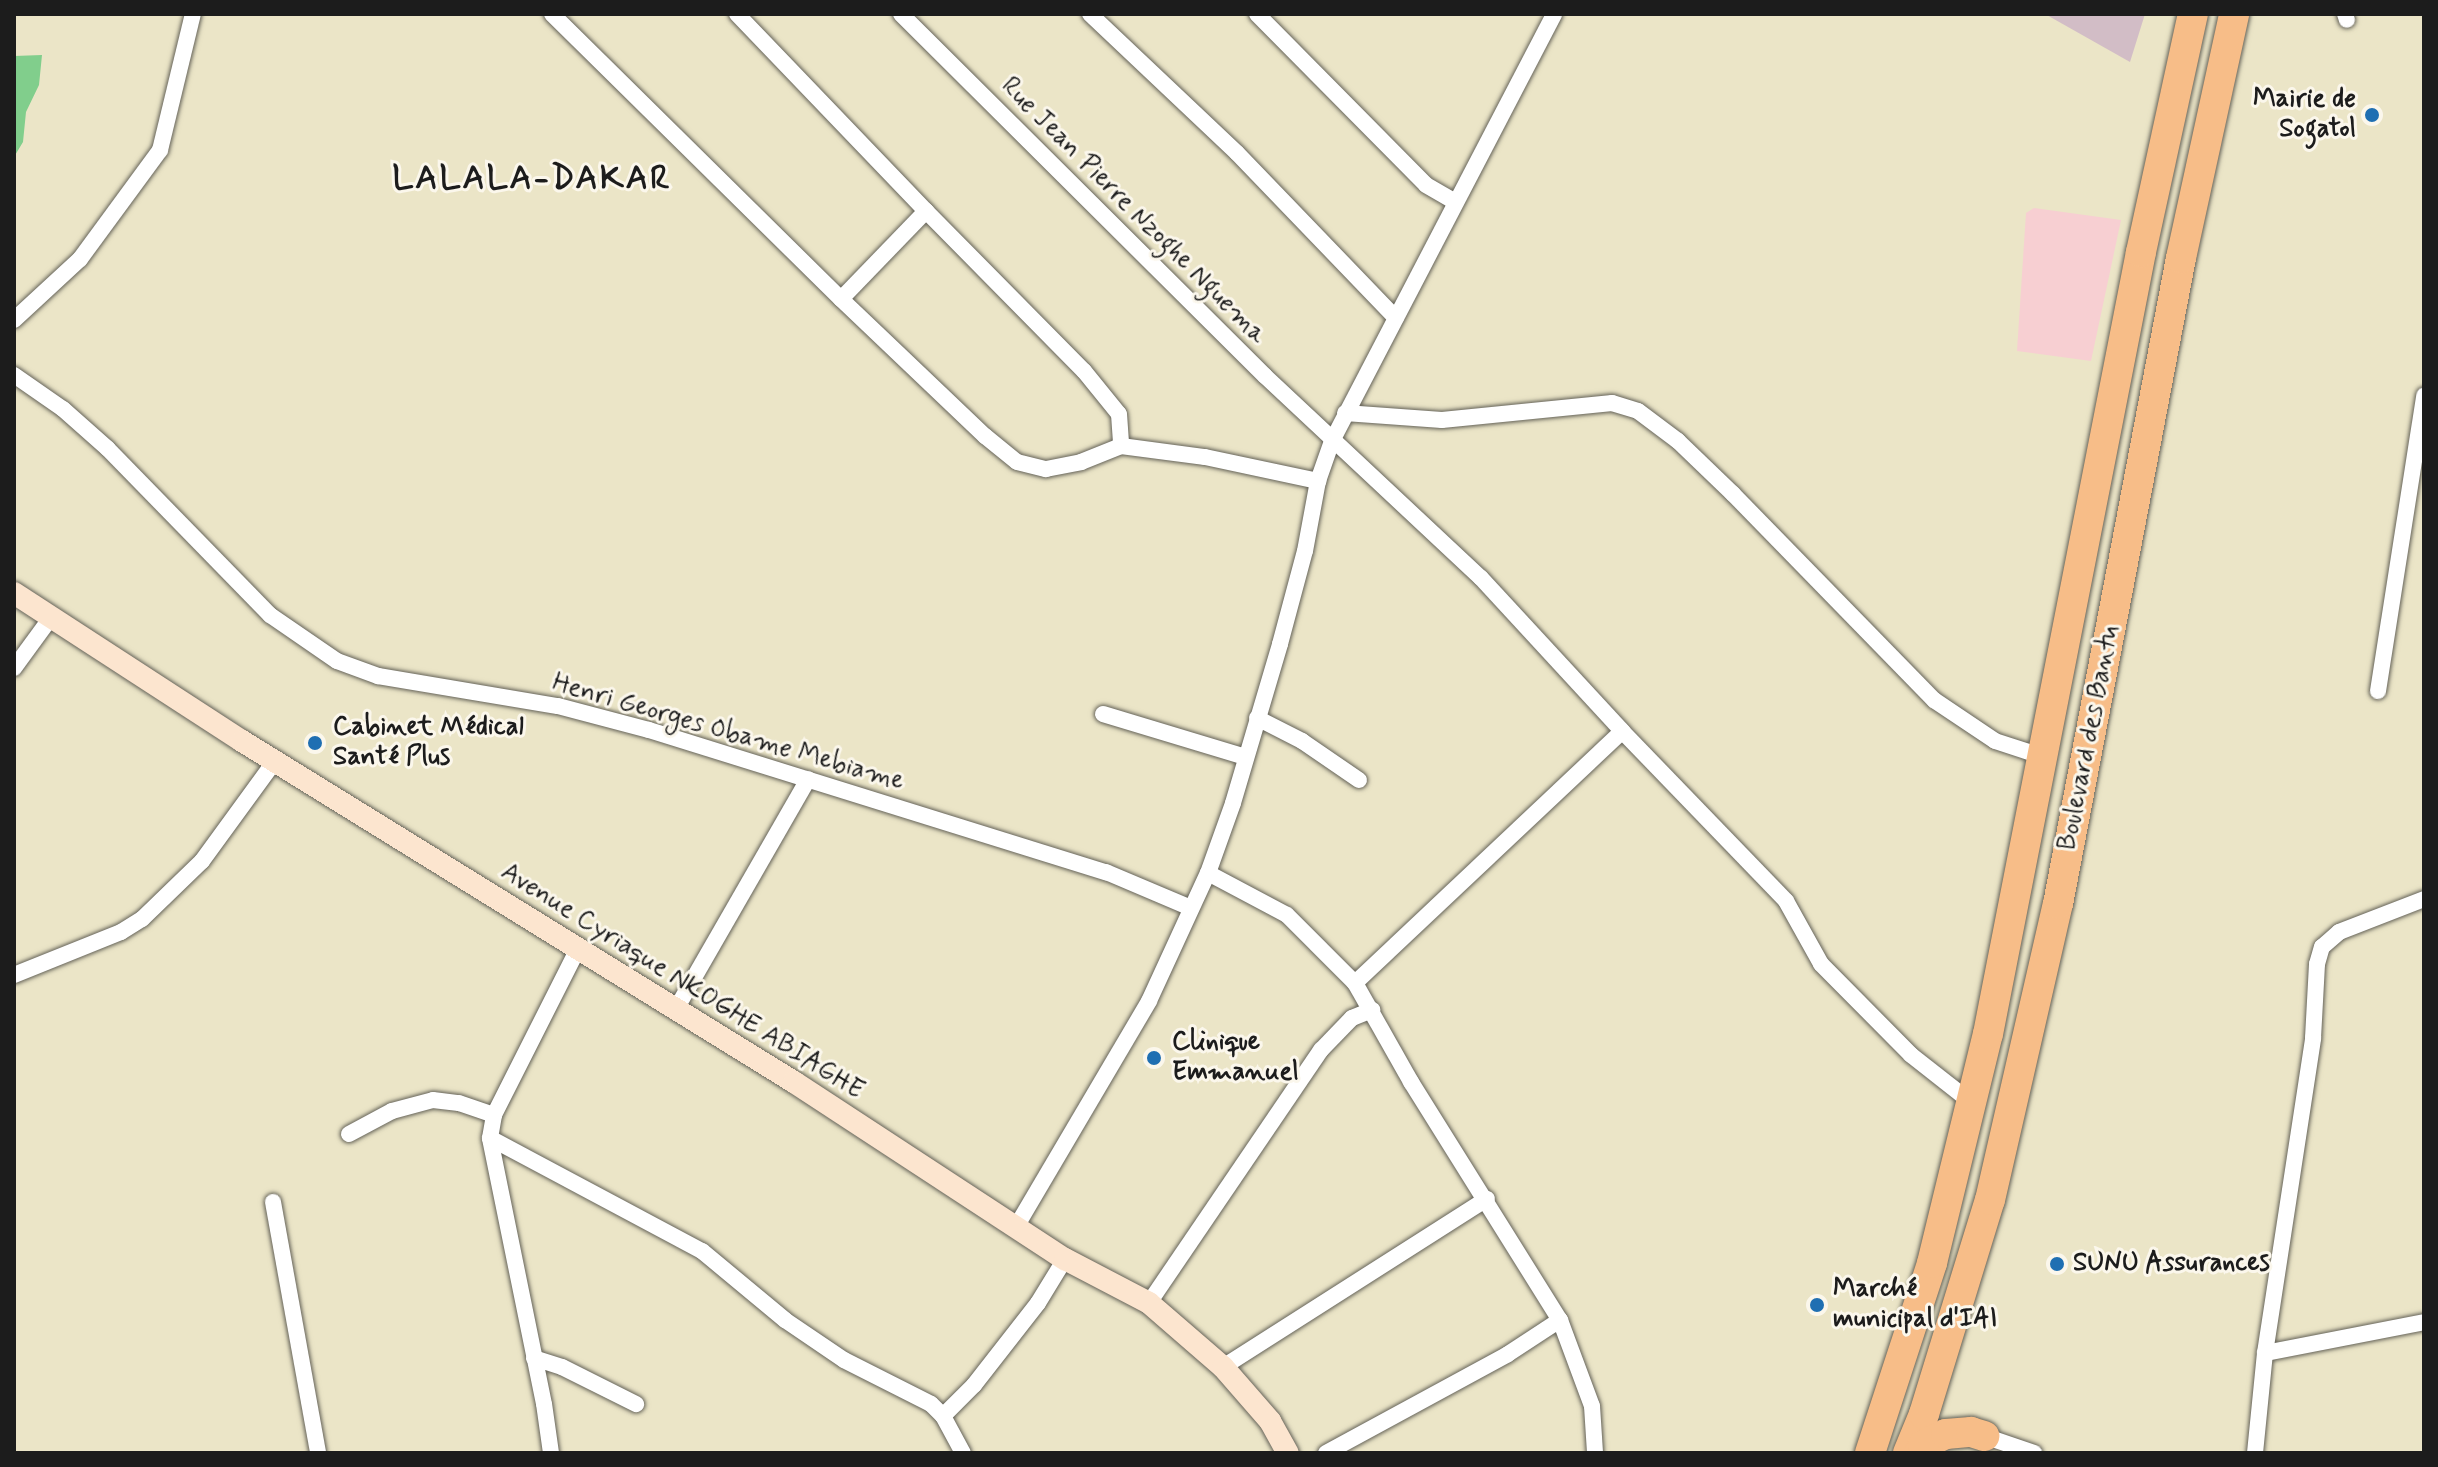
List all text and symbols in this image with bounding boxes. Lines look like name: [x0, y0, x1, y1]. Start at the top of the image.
street label: Rue Jean Pierre Nzoghe Nguema: [993, 71, 1273, 351]
place label: Mairie de Sogatol: [2252, 84, 2356, 146]
marker: Mairie de Sogatol: [2363, 106, 2381, 124]
district label: LALALA-DAKAR: [394, 159, 670, 199]
street label: Boulevard des Bantu: [2053, 626, 2127, 850]
street label: Henri Georges Obame Mebiame: [548, 668, 908, 798]
place label: Cabinet Médical Santé Plus: [333, 712, 522, 774]
marker: Cabinet Médical Santé Plus: [304, 732, 326, 754]
street label: Avenue Cyriaque NKOGHE ABIAGHE: [493, 856, 871, 1108]
place label: Clinique Emmanuel: [1172, 1027, 1299, 1088]
marker: Clinique Emmanuel: [1143, 1047, 1165, 1069]
place label: SUNU Assurances: [2073, 1248, 2271, 1280]
marker: SUNU Assurances: [2048, 1255, 2066, 1273]
place label: Marché municipal d'IAI: [1833, 1274, 1996, 1336]
marker: Marché municipal d'IAI: [1808, 1296, 1826, 1314]

